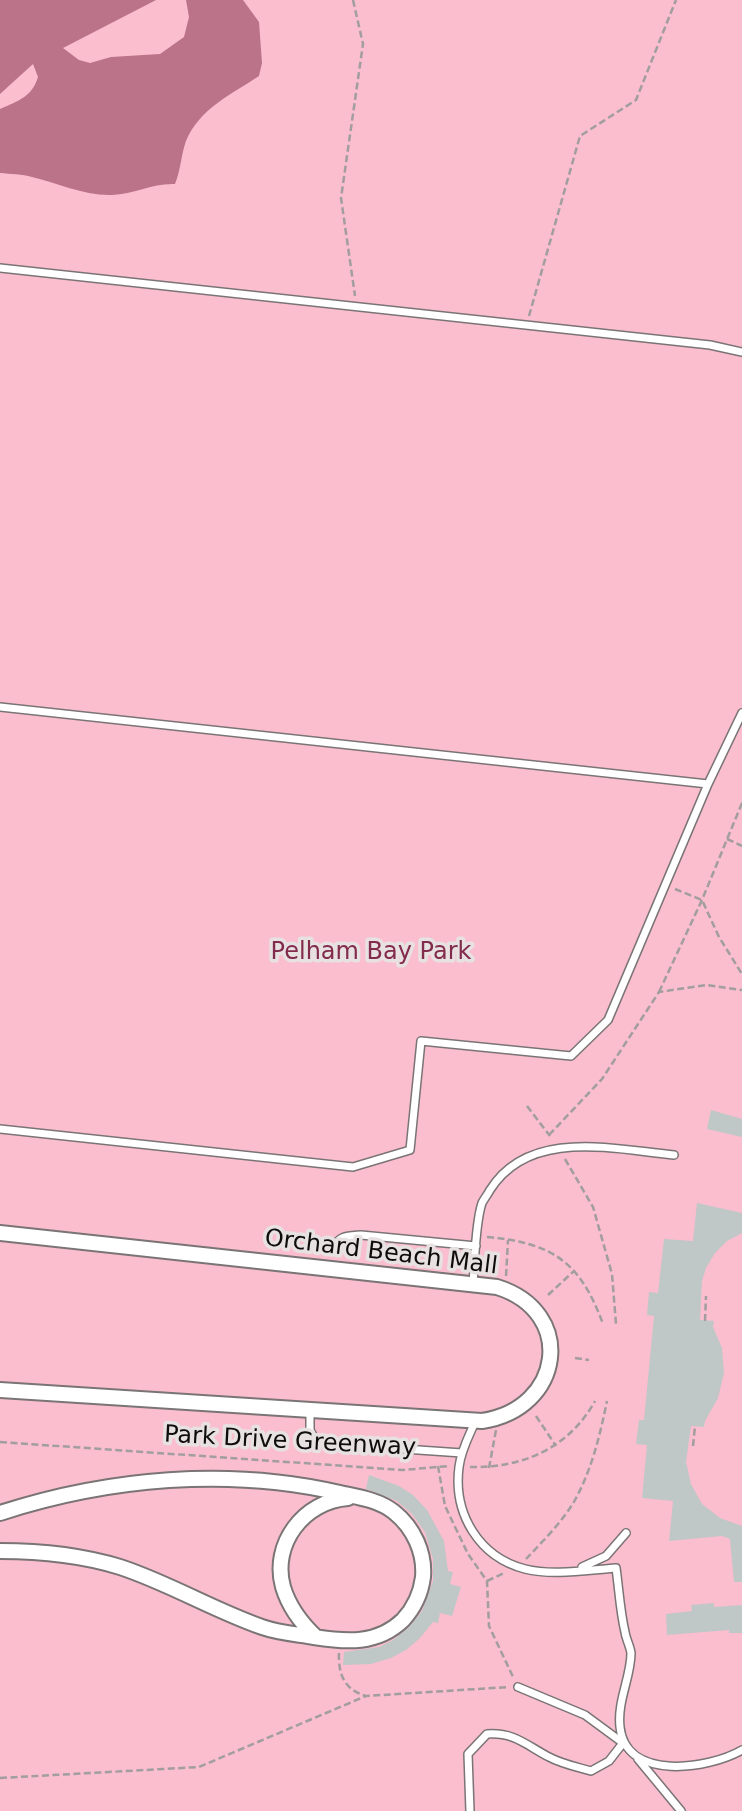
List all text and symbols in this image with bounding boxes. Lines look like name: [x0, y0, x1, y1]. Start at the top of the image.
park label: Pelham Bay Park: [271, 939, 471, 967]
street label: Orchard Beach Mall: [263, 1224, 499, 1282]
street label: Park Drive Greenway: [163, 1421, 417, 1463]

